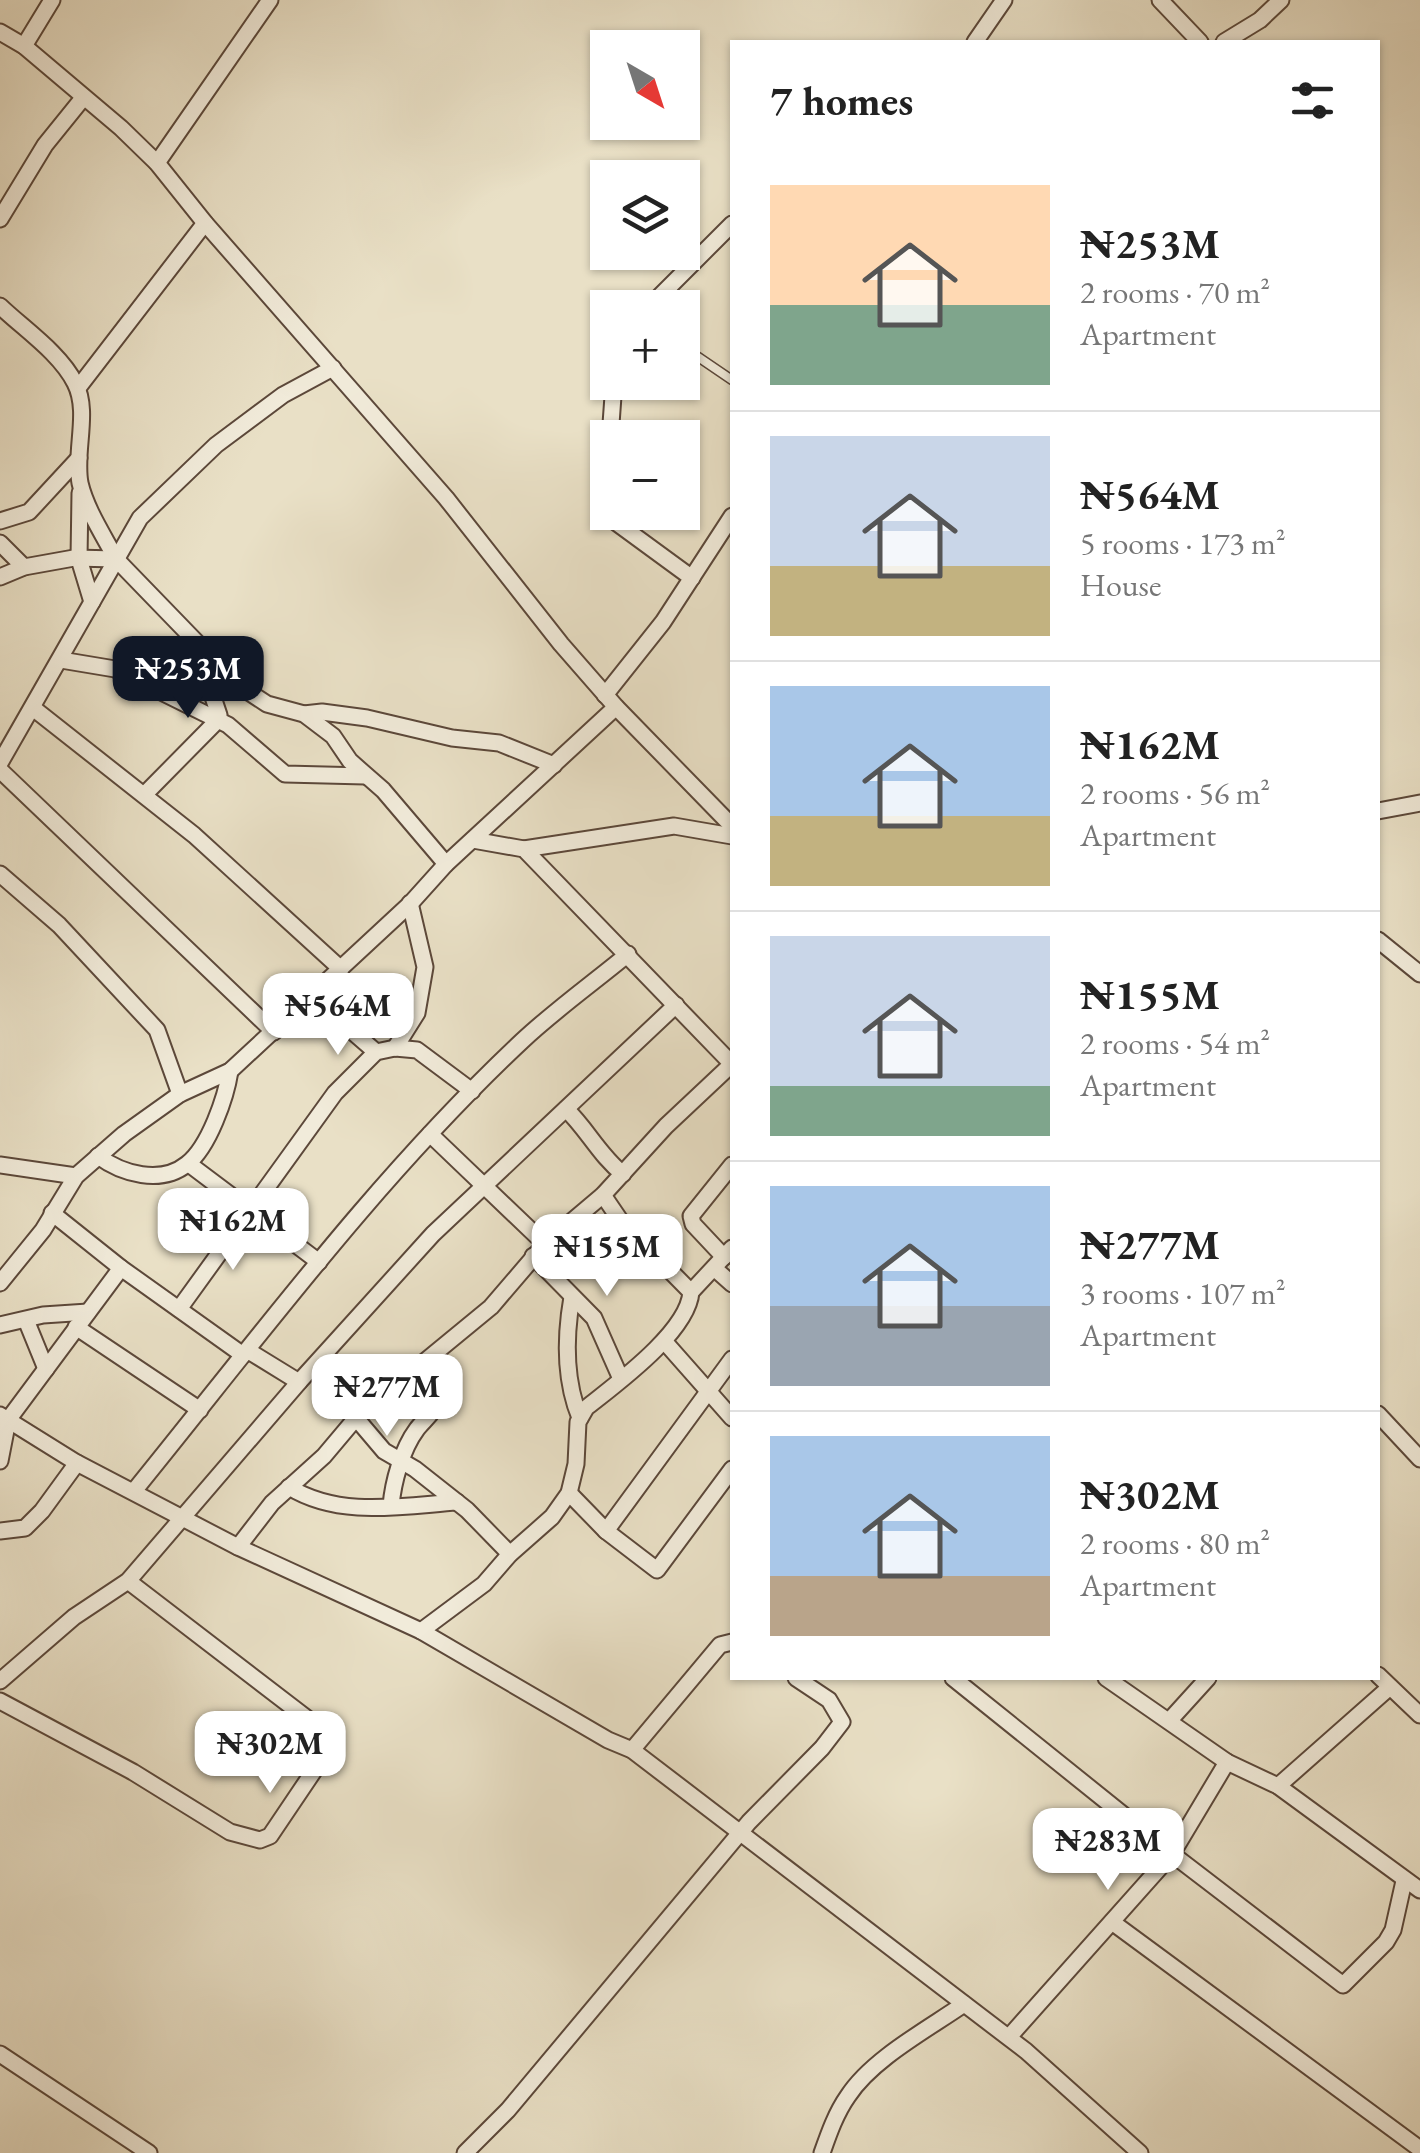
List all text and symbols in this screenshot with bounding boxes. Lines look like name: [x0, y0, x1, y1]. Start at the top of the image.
north arrow: [590, 30, 700, 140]
map controls: [590, 30, 700, 530]
text: 7 homes: [770, 73, 913, 128]
icon: filters: [1285, 73, 1340, 128]
button: layers: [590, 160, 700, 270]
text: ₦253M: [1080, 216, 1220, 271]
icon: home: [850, 225, 970, 345]
text: 2 rooms · 70 m²: [1080, 271, 1270, 313]
button: +: [590, 290, 700, 400]
text: Apartment: [1080, 313, 1216, 355]
button: −: [590, 420, 700, 530]
text: ₦564M: [1080, 467, 1220, 522]
icon: home: [850, 476, 970, 596]
text: 5 rooms · 173 m²: [1080, 522, 1286, 564]
text: House: [1080, 564, 1161, 606]
pin: ₦253M: [118, 636, 258, 721]
text: ₦253M: [135, 647, 241, 689]
text: ₦162M: [1080, 717, 1220, 772]
icon: home: [850, 726, 970, 846]
text: 2 rooms · 56 m²: [1080, 772, 1270, 814]
text: Apartment: [1080, 814, 1216, 856]
text: ₦155M: [1080, 967, 1220, 1022]
pin: ₦564M: [268, 973, 408, 1058]
icon: home: [850, 976, 970, 1096]
text: ₦564M: [285, 984, 391, 1026]
text: 2 rooms · 54 m²: [1080, 1022, 1270, 1064]
text: Apartment: [1080, 1064, 1216, 1106]
pin: ₦162M: [163, 1188, 303, 1273]
text: ₦162M: [180, 1199, 286, 1241]
pin: ₦155M: [537, 1214, 677, 1299]
text: ₦277M: [1080, 1217, 1220, 1272]
text: ₦155M: [554, 1225, 660, 1267]
icon: home: [850, 1226, 970, 1346]
text: 3 rooms · 107 m²: [1080, 1272, 1286, 1314]
text: Apartment: [1080, 1314, 1216, 1356]
pin: ₦277M: [317, 1354, 457, 1439]
text: ₦277M: [334, 1365, 440, 1407]
text: ₦302M: [1080, 1467, 1220, 1522]
icon: home: [850, 1476, 970, 1596]
text: 2 rooms · 80 m²: [1080, 1522, 1270, 1564]
text: Apartment: [1080, 1564, 1216, 1606]
pin: ₦302M: [200, 1711, 340, 1796]
text: ₦302M: [217, 1722, 323, 1764]
pin: ₦283M: [1038, 1808, 1178, 1893]
text: ₦283M: [1055, 1819, 1161, 1861]

